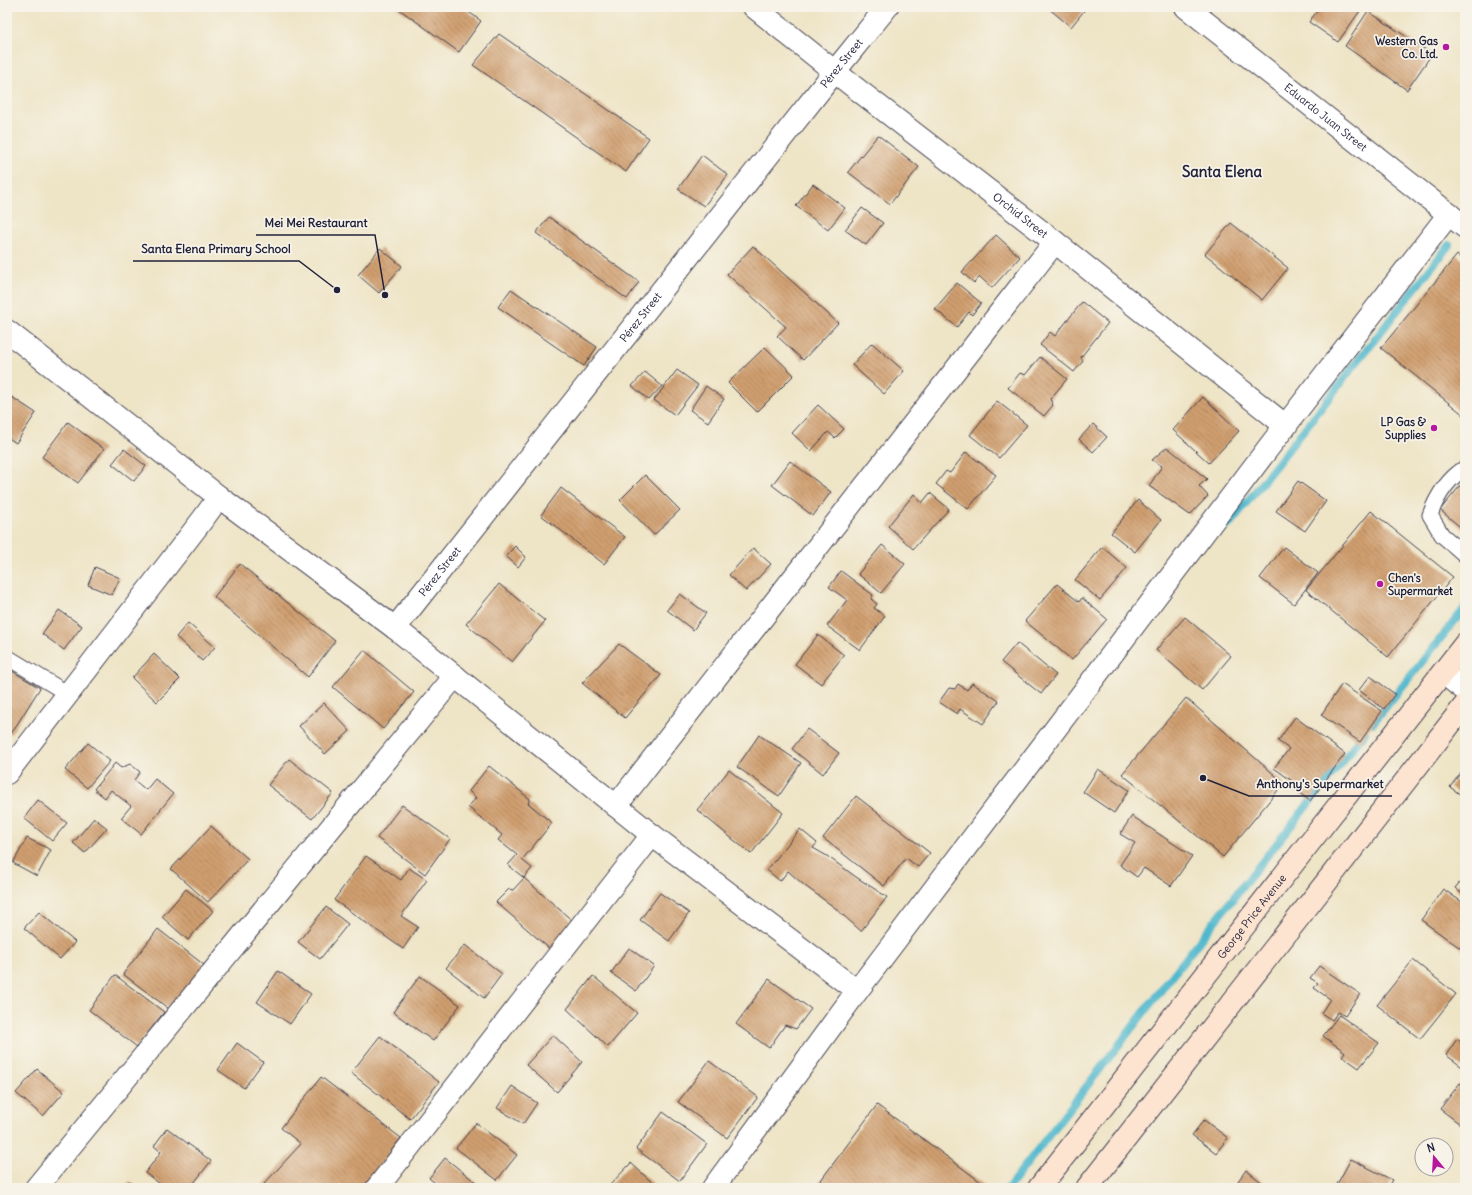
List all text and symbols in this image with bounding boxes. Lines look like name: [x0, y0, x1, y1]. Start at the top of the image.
place label: Western Gas Co. Ltd.: [1375, 34, 1438, 61]
street label: Pérez Street: [817, 35, 866, 91]
marker: Western Gas Co. Ltd.: [1441, 42, 1451, 52]
street label: Eduardo Juan Street: [1281, 80, 1370, 154]
district label: Santa Elena: [1182, 162, 1263, 181]
street label: Orchid Street: [990, 190, 1051, 241]
callout: Mei Mei Restaurant: [256, 211, 375, 235]
text: Mei Mei Restaurant: [265, 215, 368, 230]
callout: Santa Elena Primary School: [133, 237, 299, 261]
text: Santa Elena Primary School: [141, 241, 291, 257]
street label: Pérez Street: [617, 289, 665, 345]
place label: LP Gas & Supplies: [1381, 415, 1427, 443]
marker: LP Gas & Supplies: [1429, 423, 1439, 433]
street label: Pérez Street: [416, 544, 464, 599]
place label: Chen's Supermarket: [1388, 571, 1453, 599]
marker: Chen's Supermarket: [1375, 579, 1385, 589]
callout: Anthony's Supermarket: [1249, 772, 1392, 796]
text: Anthony's Supermarket: [1256, 776, 1385, 792]
street label: George Price Avenue: [1214, 871, 1289, 961]
north arrow: [1414, 1137, 1454, 1177]
text: N: [1425, 1140, 1437, 1155]

